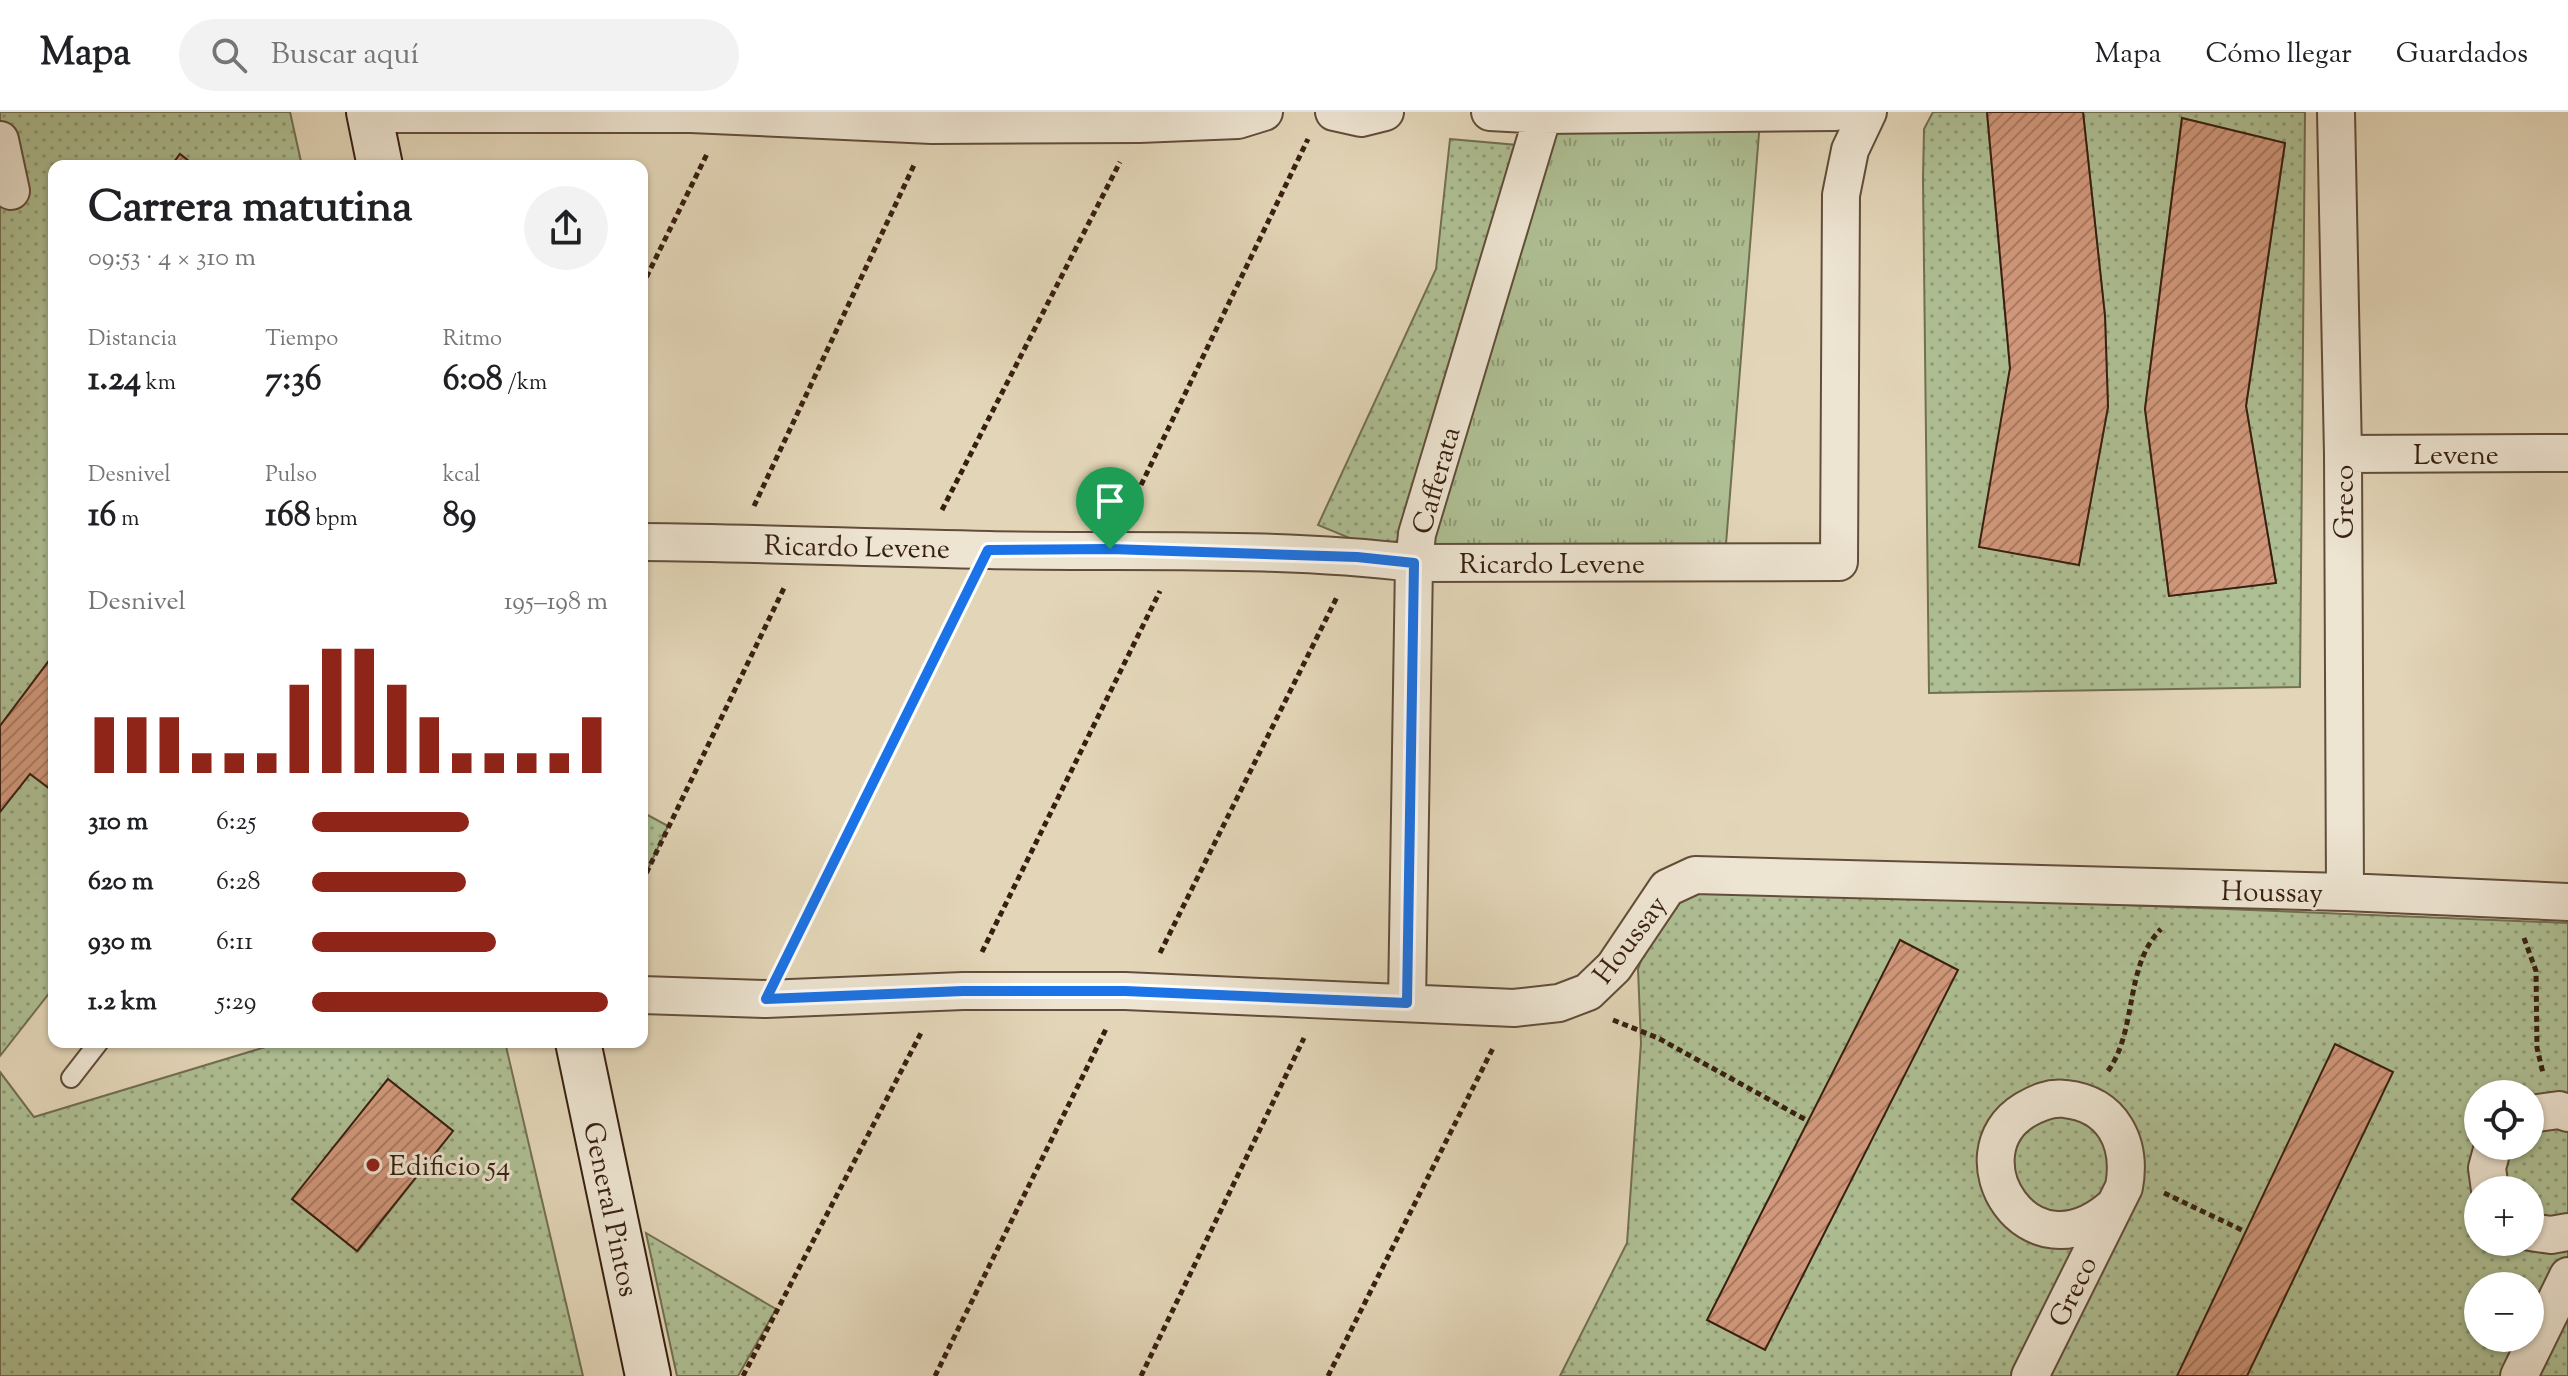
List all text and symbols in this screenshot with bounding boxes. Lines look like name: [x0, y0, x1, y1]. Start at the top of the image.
search box: [179, 19, 739, 91]
text: Mapa: [40, 28, 131, 82]
icon: search: [207, 33, 251, 77]
text: Buscar aquí: [271, 34, 419, 77]
text: Mapa: [2095, 35, 2161, 75]
text: Cómo llegar: [2205, 35, 2352, 75]
text: Guardados: [2396, 35, 2528, 75]
text: Carrera matutina: [88, 178, 413, 241]
button: share: [524, 186, 608, 270]
text: 09:53 · 4 × 310 m: [88, 240, 256, 277]
text: Distancia: [88, 324, 177, 356]
text: Tiempo: [265, 324, 338, 356]
text: Ritmo: [443, 324, 502, 356]
text: 1.24: [88, 356, 141, 405]
text: 7:36: [265, 356, 322, 405]
text: 6:08: [443, 356, 503, 405]
text: km: [141, 368, 176, 400]
text: /km: [503, 368, 547, 400]
street label: Cafferata: [1403, 422, 1472, 539]
street label: Levene: [2413, 437, 2499, 477]
text: Desnivel: [88, 460, 171, 492]
text: Pulso: [265, 460, 317, 492]
text: kcal: [443, 460, 480, 492]
street label: Greco: [2326, 465, 2366, 539]
pin: [1076, 467, 1144, 549]
icon: arrive: [1088, 479, 1132, 523]
text: 16: [88, 492, 116, 541]
text: 168: [265, 492, 311, 541]
text: 89: [443, 492, 476, 541]
text: m: [116, 504, 139, 536]
text: bpm: [311, 504, 358, 536]
street label: Ricardo Levene: [764, 527, 950, 571]
street label: Ricardo Levene: [1459, 546, 1645, 586]
text: Desnivel: [88, 584, 186, 621]
text: 195–198 m: [504, 584, 608, 621]
text: 310 m: [88, 804, 148, 841]
text: 6:25: [216, 804, 256, 841]
text: 620 m: [88, 864, 154, 901]
text: 6:28: [216, 864, 261, 901]
street label: Houssay: [2221, 873, 2323, 915]
street label: Houssay: [1585, 888, 1678, 994]
text: 930 m: [88, 924, 152, 961]
text: 6:11: [216, 924, 253, 961]
text: 1.2 km: [88, 984, 157, 1021]
text: 5:29: [216, 984, 256, 1021]
map controls: [2464, 1080, 2544, 1352]
button: locate: [2464, 1080, 2544, 1160]
street label: General Pintos: [571, 1118, 647, 1301]
place label: Edificio 54: [389, 1148, 510, 1188]
marker: Edificio 54: [364, 1156, 382, 1174]
button: +: [2464, 1176, 2544, 1256]
street label: Greco: [2040, 1250, 2109, 1335]
button: −: [2464, 1272, 2544, 1352]

